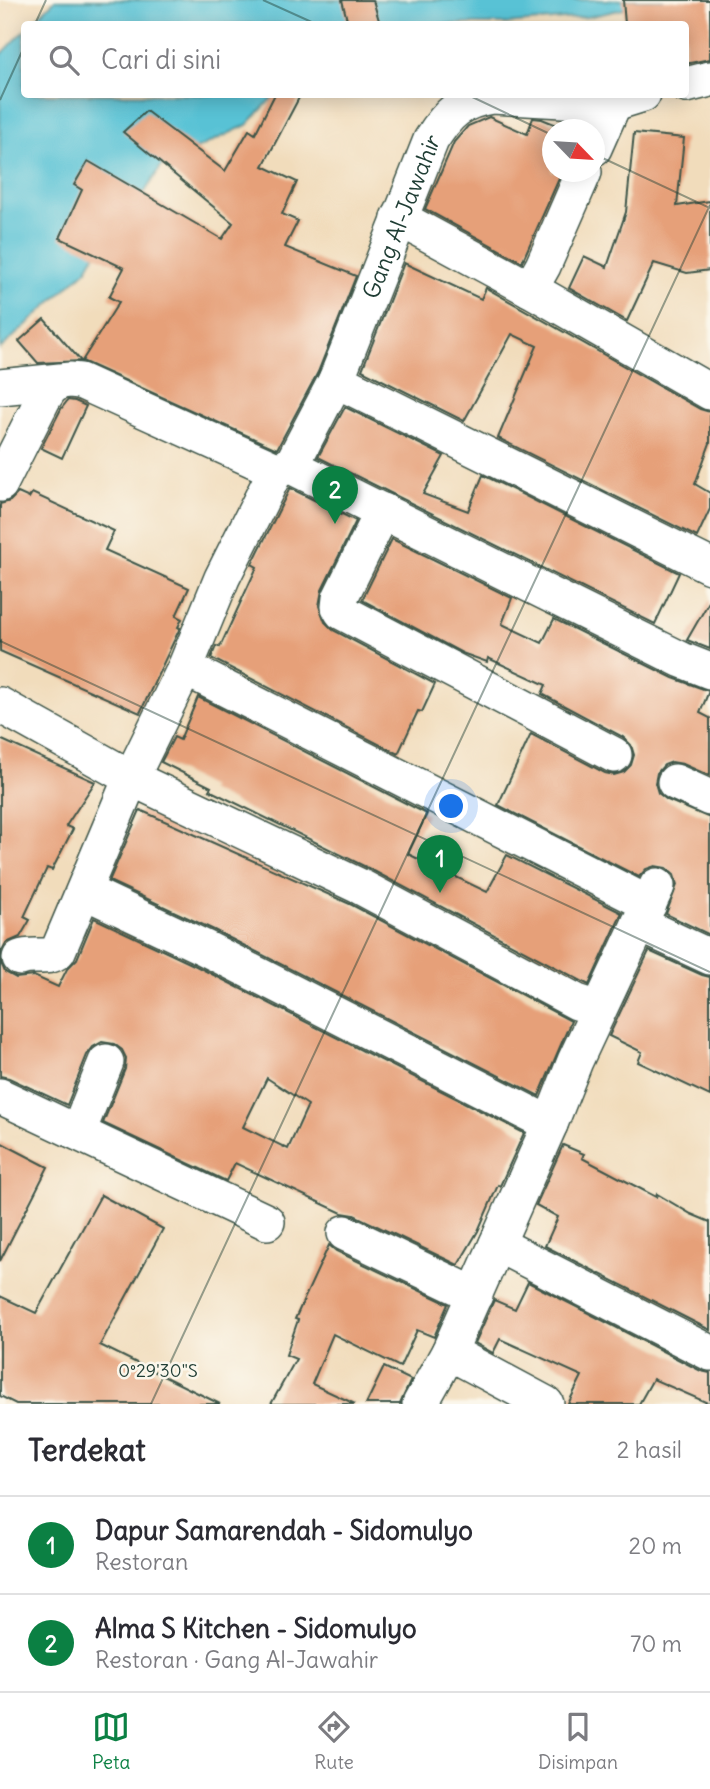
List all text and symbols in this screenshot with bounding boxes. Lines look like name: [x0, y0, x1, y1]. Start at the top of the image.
search box: [21, 21, 689, 98]
icon: search: [45, 41, 83, 79]
text: Cari di sini: [101, 43, 221, 76]
north arrow: [542, 119, 605, 182]
street label: Gang Al-Jawahir: [355, 128, 446, 303]
pin: 2: [312, 466, 358, 524]
your location: [434, 789, 468, 823]
pin: 1: [417, 835, 463, 893]
text: 0°29'30"S: [118, 1359, 198, 1382]
text: Terdekat: [28, 1431, 146, 1469]
text: 2 hasil: [617, 1435, 682, 1464]
text: Dapur Samarendah - Sidomulyo: [95, 1514, 473, 1547]
text: 1: [46, 1531, 56, 1560]
text: 20 m: [629, 1531, 682, 1560]
text: Restoran: [95, 1547, 188, 1576]
text: Alma S Kitchen - Sidomulyo: [95, 1612, 417, 1645]
text: 2: [45, 1629, 57, 1658]
text: 70 m: [630, 1629, 682, 1658]
text: Restoran · Gang Al-Jawahir: [95, 1645, 378, 1674]
tab: Peta: [92, 1708, 130, 1774]
tab: Rute: [314, 1708, 354, 1774]
tab: Disimpan: [538, 1708, 618, 1774]

